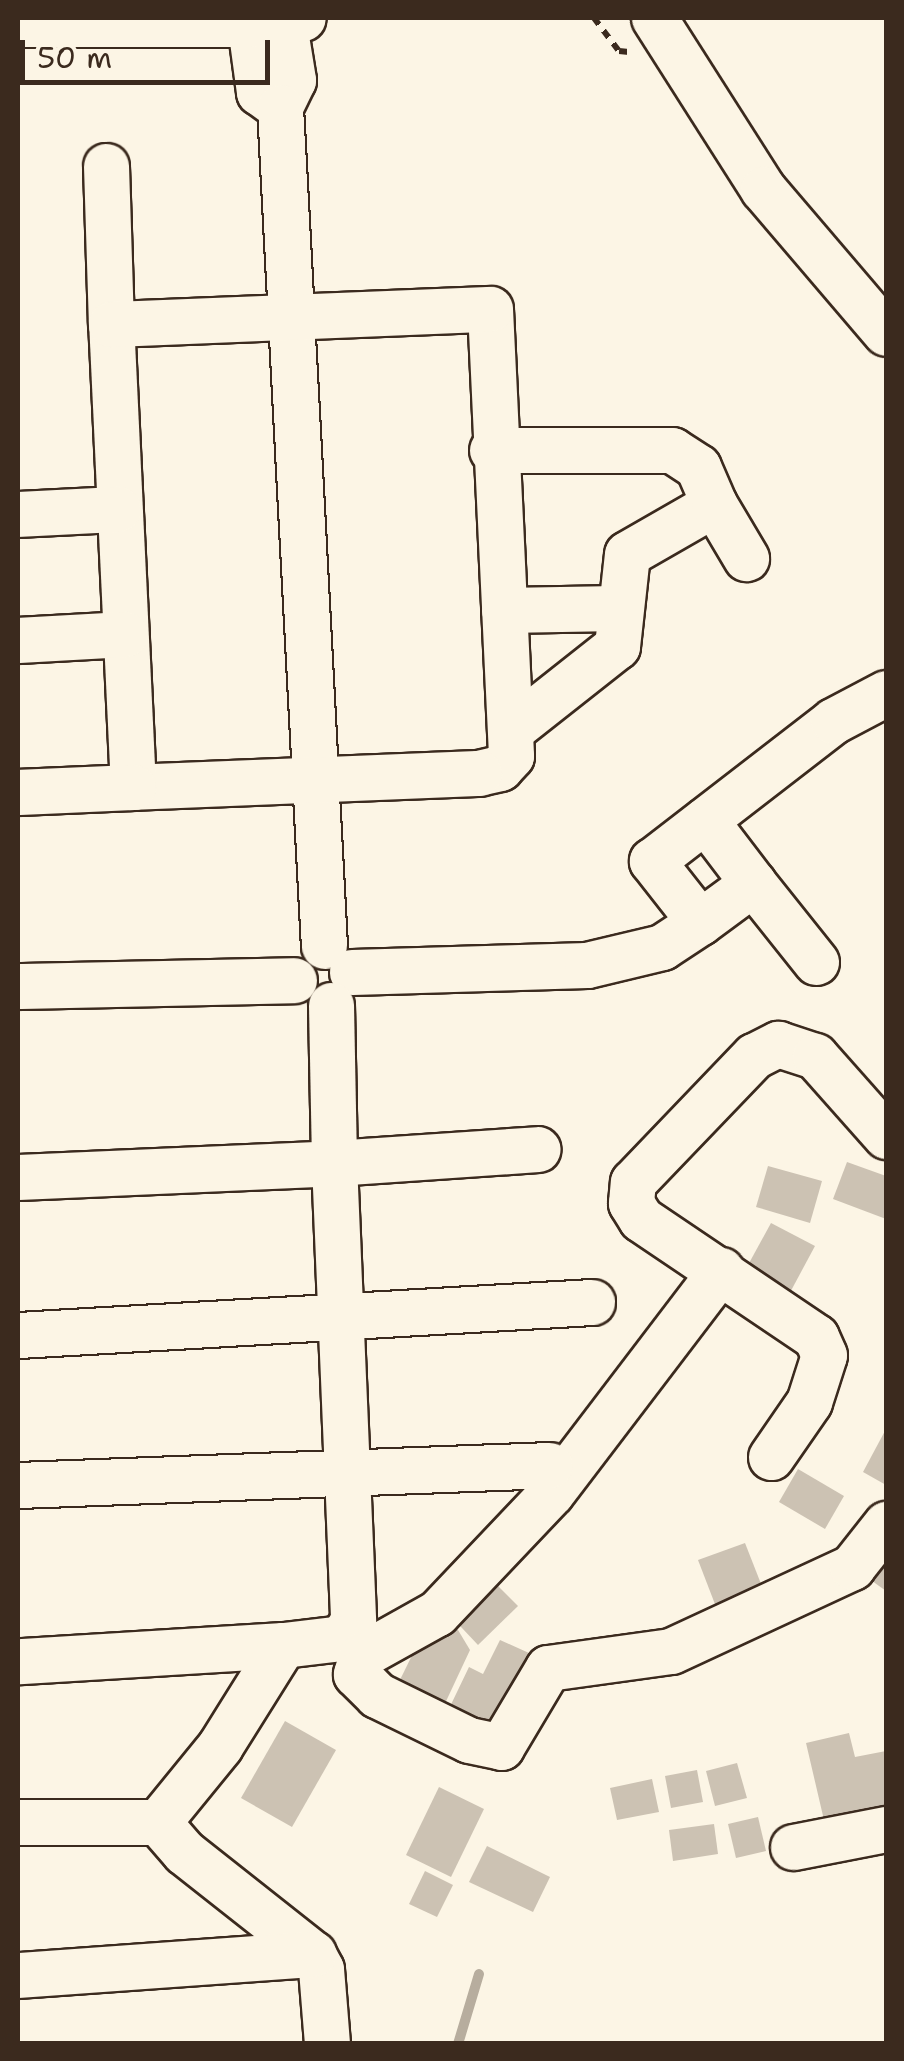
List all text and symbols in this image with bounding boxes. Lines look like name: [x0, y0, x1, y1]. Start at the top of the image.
scale bar: [25, 20, 275, 82]
text: 50 m: [37, 37, 112, 78]

